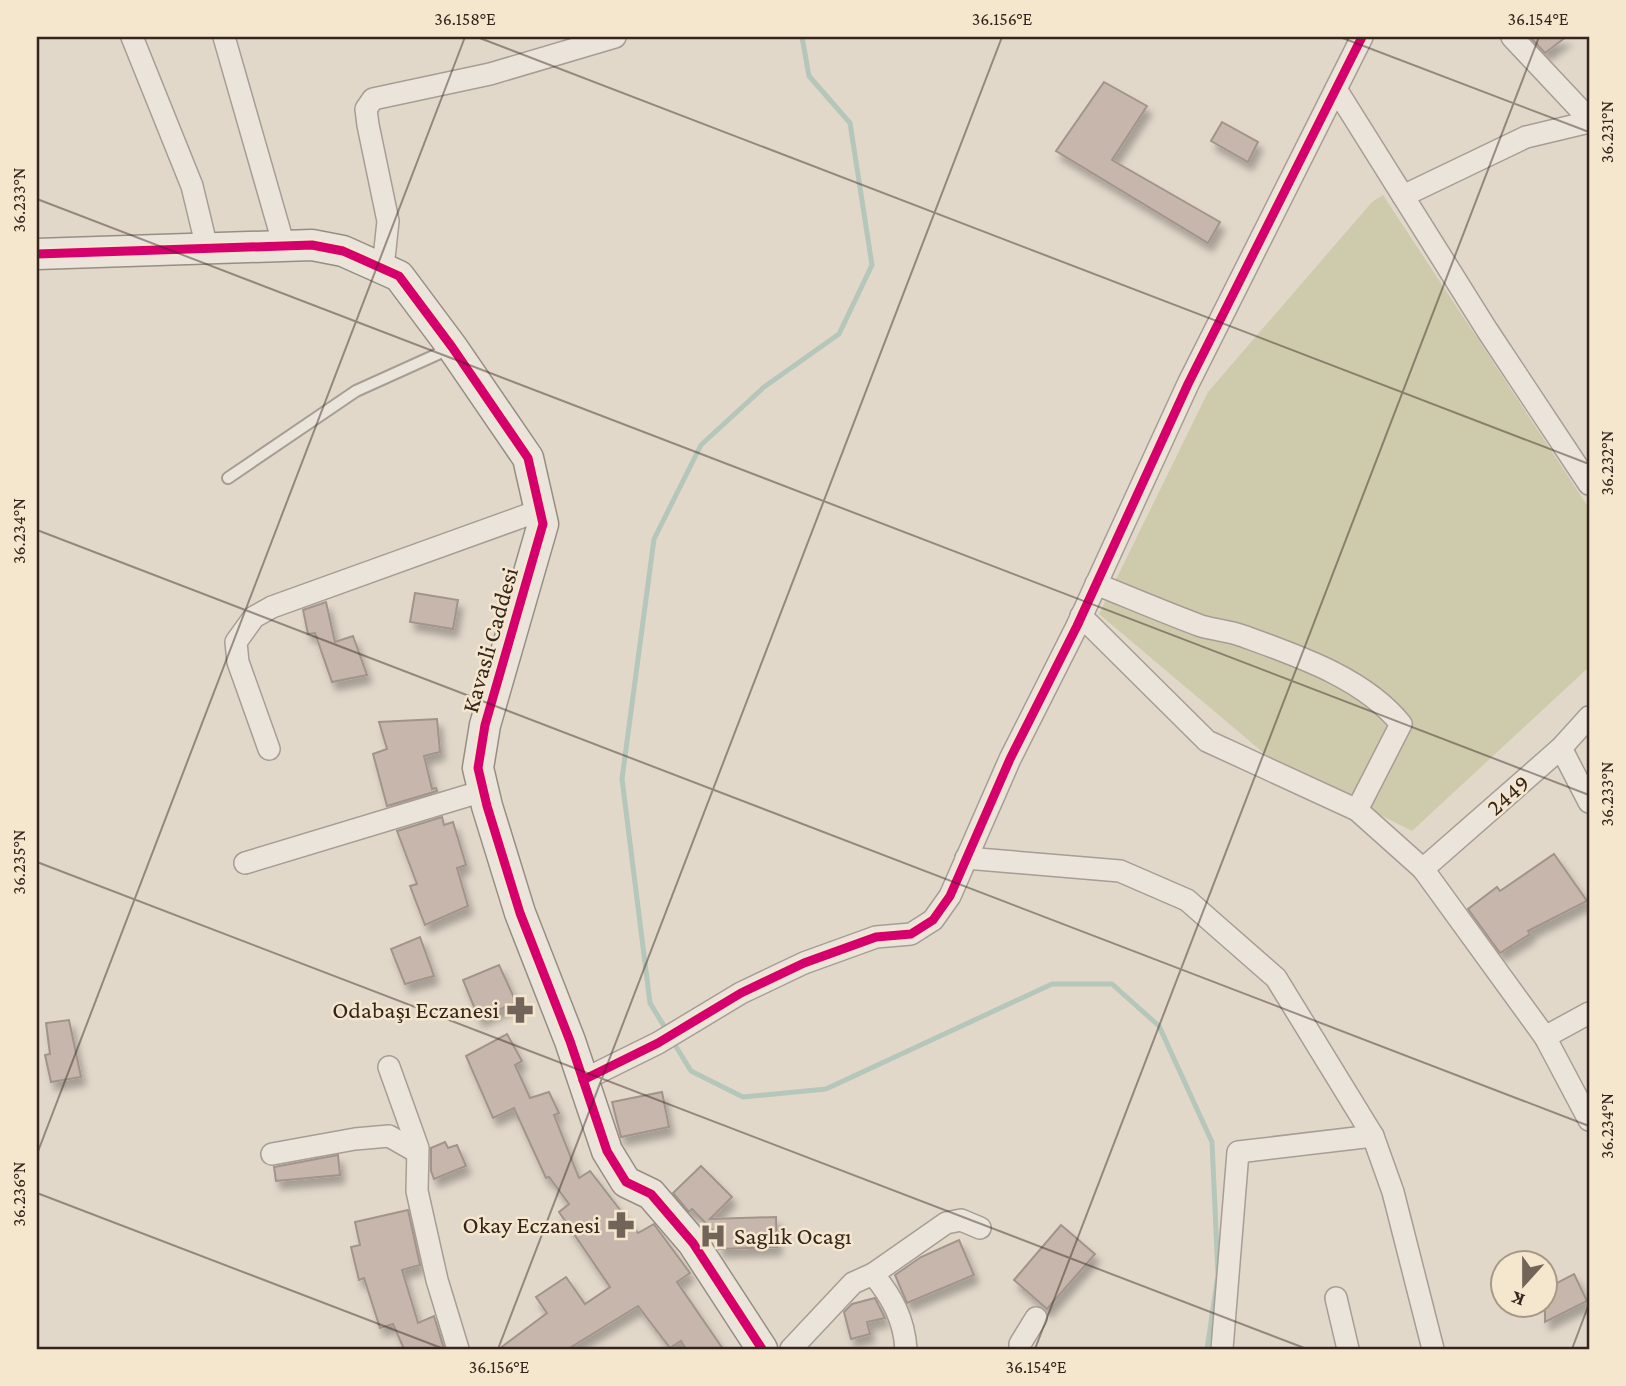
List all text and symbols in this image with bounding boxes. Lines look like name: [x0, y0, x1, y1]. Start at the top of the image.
text: 36.158°E: [434, 9, 496, 29]
text: 36.156°E: [972, 9, 1033, 29]
text: 36.154°E: [1507, 9, 1569, 29]
text: 36.231°N: [1597, 101, 1617, 163]
text: 36.233°N: [9, 167, 29, 233]
text: 36.232°N: [1597, 430, 1617, 496]
text: 36.234°N: [9, 498, 29, 564]
street label: Kavasli Caddesi: [456, 564, 523, 716]
text: 36.233°N: [1597, 761, 1617, 827]
street label: 2449: [1481, 769, 1535, 821]
text: 36.235°N: [9, 829, 29, 895]
pharmacy icon: Odabaşı Eczanesi: [505, 995, 535, 1025]
place label: Odabaşı Eczanesi: [332, 996, 499, 1023]
text: 36.234°N: [1597, 1093, 1617, 1159]
text: 36.236°N: [9, 1161, 29, 1227]
pharmacy icon: Okay Eczanesi: [606, 1210, 636, 1240]
place label: Okay Eczanesi: [463, 1211, 600, 1238]
hospital icon: Saglık Ocagı: [698, 1221, 728, 1251]
place label: Saglık Ocagı: [734, 1222, 852, 1249]
north arrow: [1490, 1250, 1560, 1320]
text: K: [1508, 1287, 1528, 1311]
text: 36.156°E: [469, 1357, 530, 1377]
text: 36.154°E: [1005, 1357, 1067, 1377]

